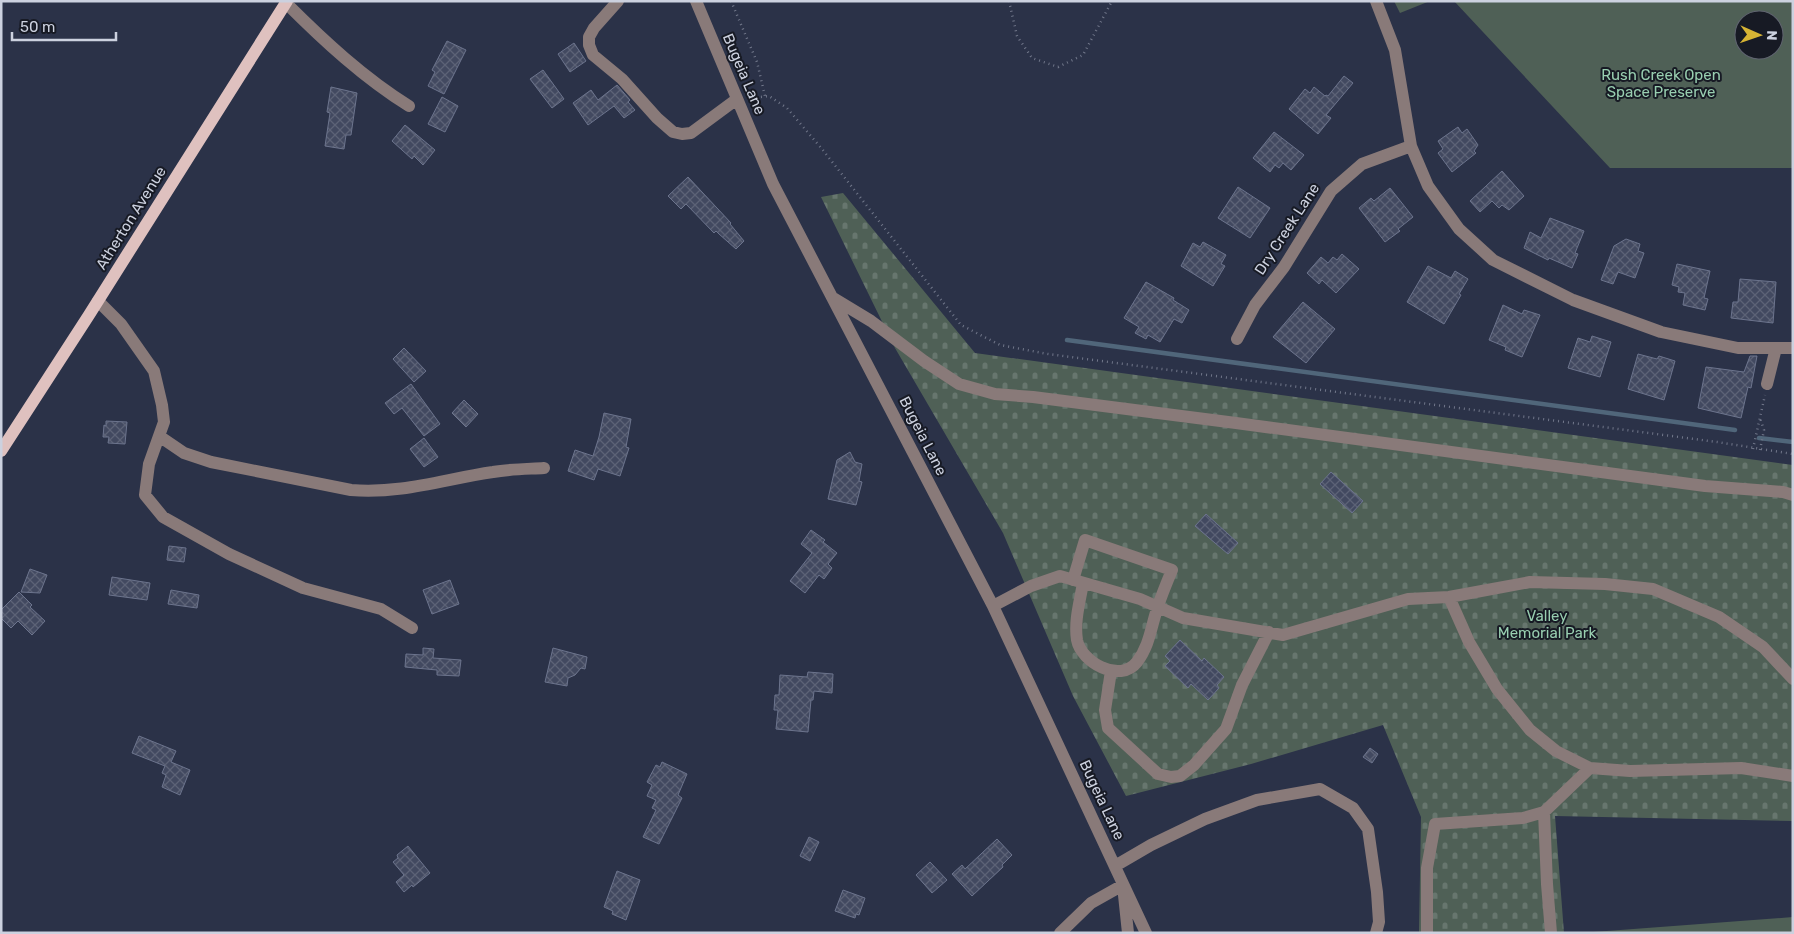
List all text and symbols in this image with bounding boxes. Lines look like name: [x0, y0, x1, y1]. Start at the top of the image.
scale bar: [12, 10, 116, 42]
north arrow: [1734, 10, 1784, 60]
text: 50 m: [20, 18, 55, 36]
text: N: [1763, 30, 1780, 41]
street label: Bugeia Lane: [719, 31, 769, 117]
park label: Rush Creek Open Space Preserve: [1601, 66, 1721, 101]
street label: Atherton Avenue: [92, 163, 170, 273]
street label: Dry Creek Lane: [1251, 180, 1323, 278]
street label: Bugeia Lane: [895, 394, 951, 478]
park label: Valley Memorial Park: [1498, 607, 1596, 642]
street label: Bugeia Lane: [1076, 757, 1128, 843]

